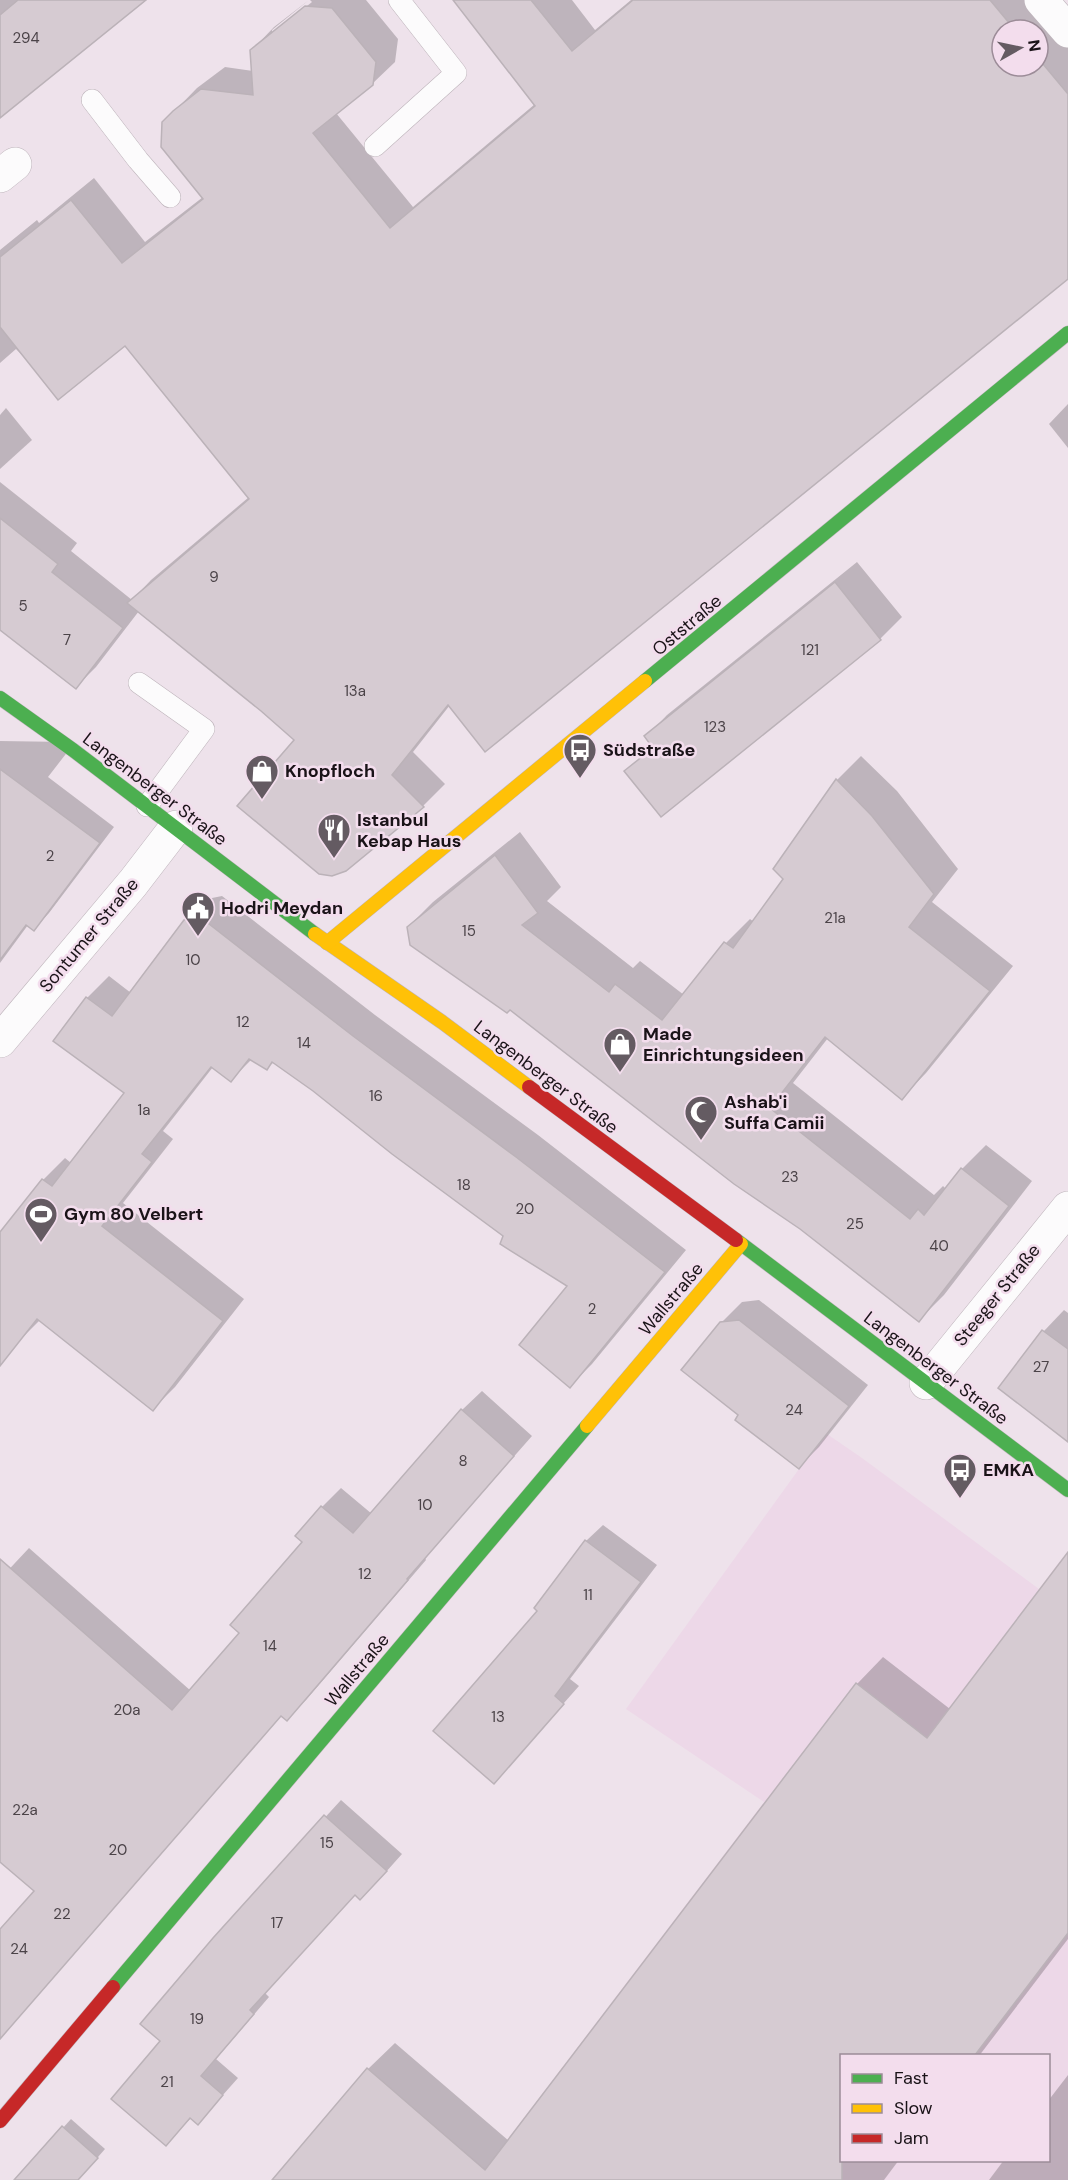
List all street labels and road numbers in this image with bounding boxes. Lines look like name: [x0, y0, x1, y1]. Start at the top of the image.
street label: Oststraße: [647, 589, 727, 661]
street label: Langenberger Straße: [78, 727, 232, 851]
street label: Sontumer Straße: [34, 873, 144, 997]
street label: Langenberger Straße: [469, 1015, 623, 1139]
street label: Steeger Straße: [948, 1239, 1046, 1351]
street label: Wallstraße: [633, 1257, 709, 1341]
street label: Langenberger Straße: [859, 1306, 1013, 1430]
street label: Wallstraße: [319, 1628, 395, 1712]

